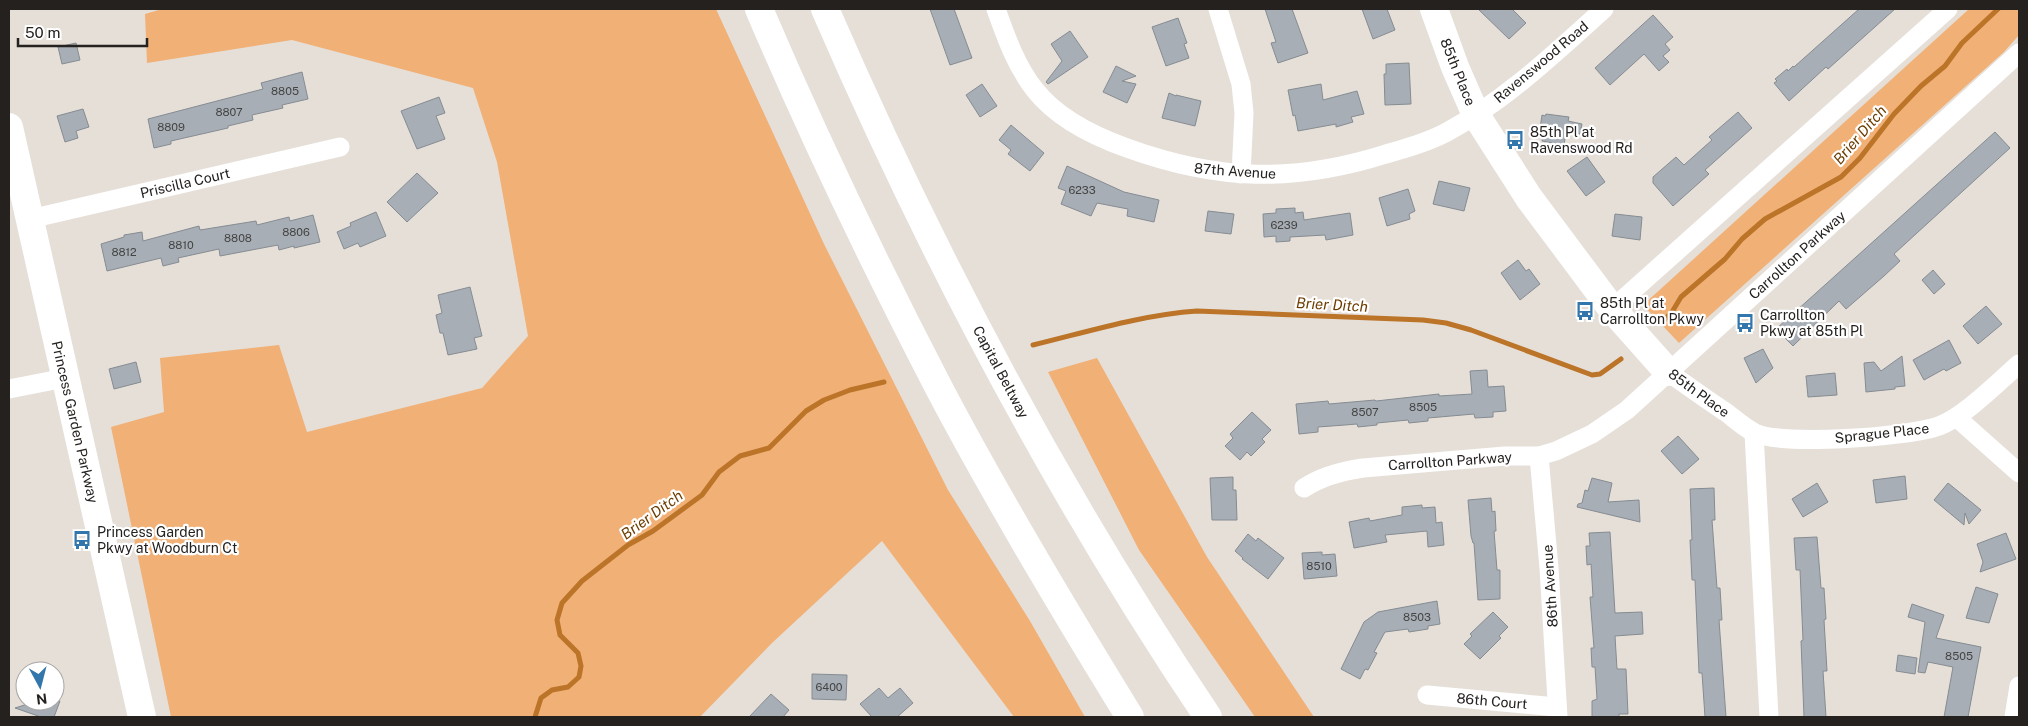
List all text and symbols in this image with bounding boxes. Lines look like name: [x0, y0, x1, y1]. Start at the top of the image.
scale bar: [18, 15, 146, 47]
street label: Ravenswood Road: [1491, 18, 1591, 106]
text: 50 m: [25, 24, 60, 41]
street label: 85th Place: [1437, 36, 1479, 108]
house number: 8805: [271, 85, 299, 97]
water label: Brier Ditch: [1830, 102, 1890, 167]
house number: 8807: [215, 106, 243, 118]
house number: 8809: [157, 121, 185, 133]
place label: 85th Pl at Ravenswood Rd: [1530, 124, 1633, 156]
bus stop icon: 85th Pl at Ravenswood Rd: [1504, 129, 1526, 151]
street label: 87th Avenue: [1193, 160, 1277, 182]
street label: Priscilla Court: [138, 165, 232, 201]
house number: 6233: [1068, 184, 1096, 196]
street label: Carrollton Parkway: [1745, 207, 1849, 303]
house number: 6239: [1270, 219, 1298, 231]
house number: 8806: [282, 226, 310, 238]
house number: 8808: [224, 232, 252, 244]
house number: 8810: [168, 239, 194, 251]
house number: 8812: [111, 246, 137, 258]
water label: Brier Ditch: [1296, 294, 1368, 315]
place label: 85th Pl at Carrollton Pkwy: [1600, 295, 1704, 327]
bus stop icon: 85th Pl at Carrollton Pkwy: [1574, 300, 1596, 322]
place label: Carrollton Pkwy at 85th Pl: [1760, 307, 1863, 339]
bus stop icon: Carrollton Pkwy at 85th Pl: [1734, 312, 1756, 334]
street label: Capital Beltway: [970, 323, 1032, 421]
street label: Princess Garden Parkway: [49, 339, 102, 505]
street label: 85th Place: [1665, 366, 1733, 420]
house number: 8505: [1409, 401, 1437, 413]
house number: 8507: [1351, 406, 1379, 418]
street label: Sprague Place: [1834, 420, 1930, 446]
street label: Carrollton Parkway: [1387, 449, 1513, 473]
water label: Brier Ditch: [618, 487, 686, 543]
place label: Princess Garden Pkwy at Woodburn Ct: [97, 524, 237, 556]
bus stop icon: Princess Garden Pkwy at Woodburn Ct: [71, 529, 93, 551]
street label: 86th Avenue: [1539, 544, 1561, 628]
house number: 8510: [1306, 560, 1332, 572]
house number: 8503: [1403, 611, 1431, 623]
house number: 8505: [1945, 650, 1973, 662]
north arrow: [15, 661, 65, 711]
house number: 6400: [815, 681, 843, 693]
text: N: [35, 690, 48, 708]
street label: 86th Court: [1456, 690, 1528, 712]

